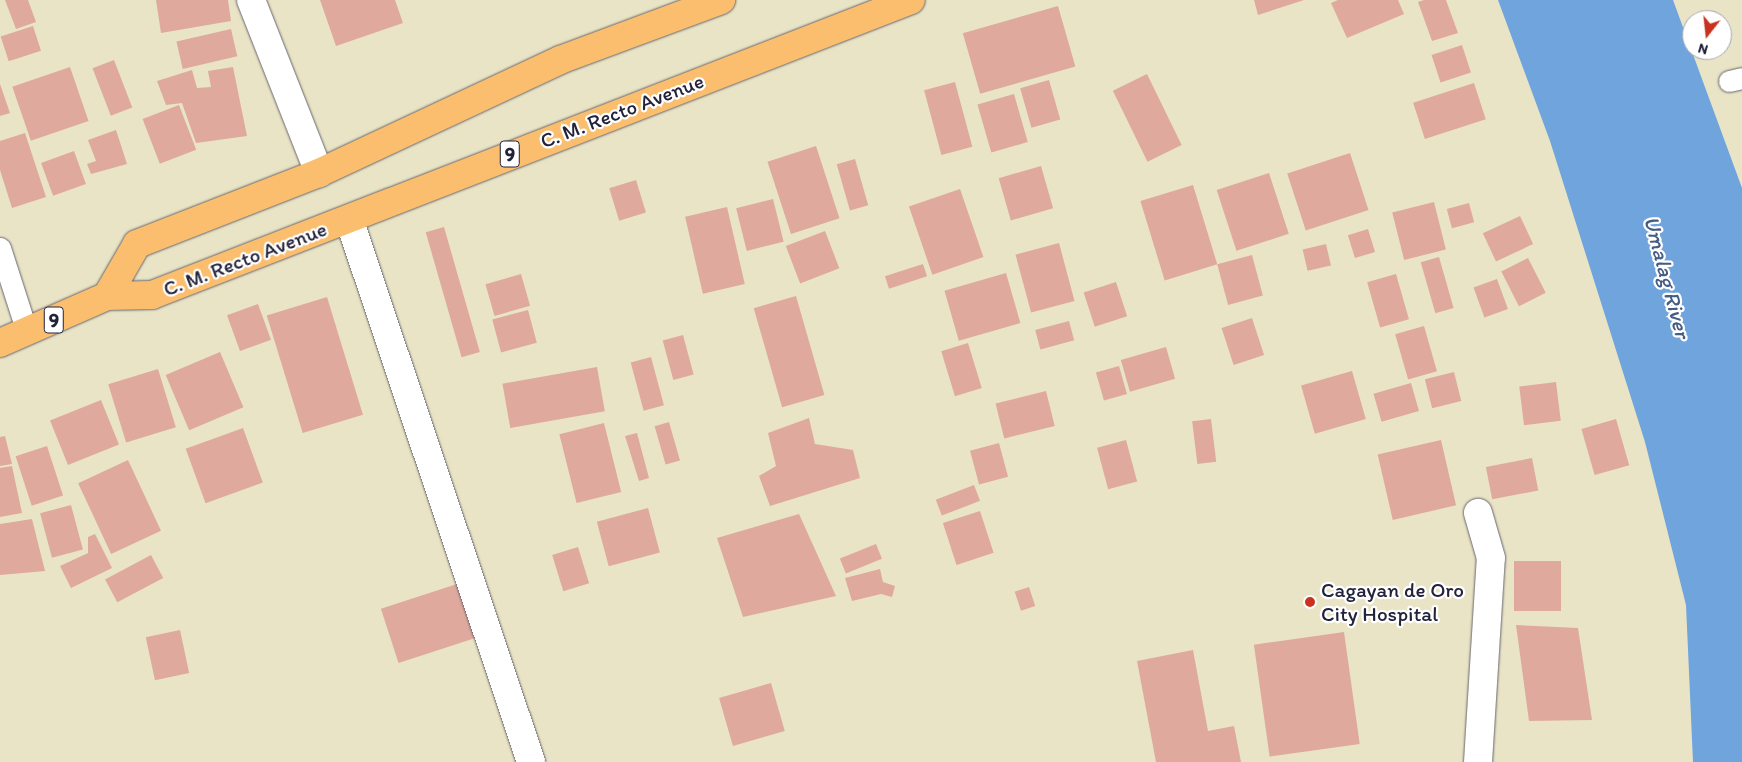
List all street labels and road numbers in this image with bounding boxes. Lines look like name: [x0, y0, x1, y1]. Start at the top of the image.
street label: C. M. Recto Avenue: [538, 69, 706, 153]
road number: 9: [499, 136, 521, 172]
street label: C. M. Recto Avenue: [161, 217, 329, 301]
road number: 9: [43, 302, 65, 338]

